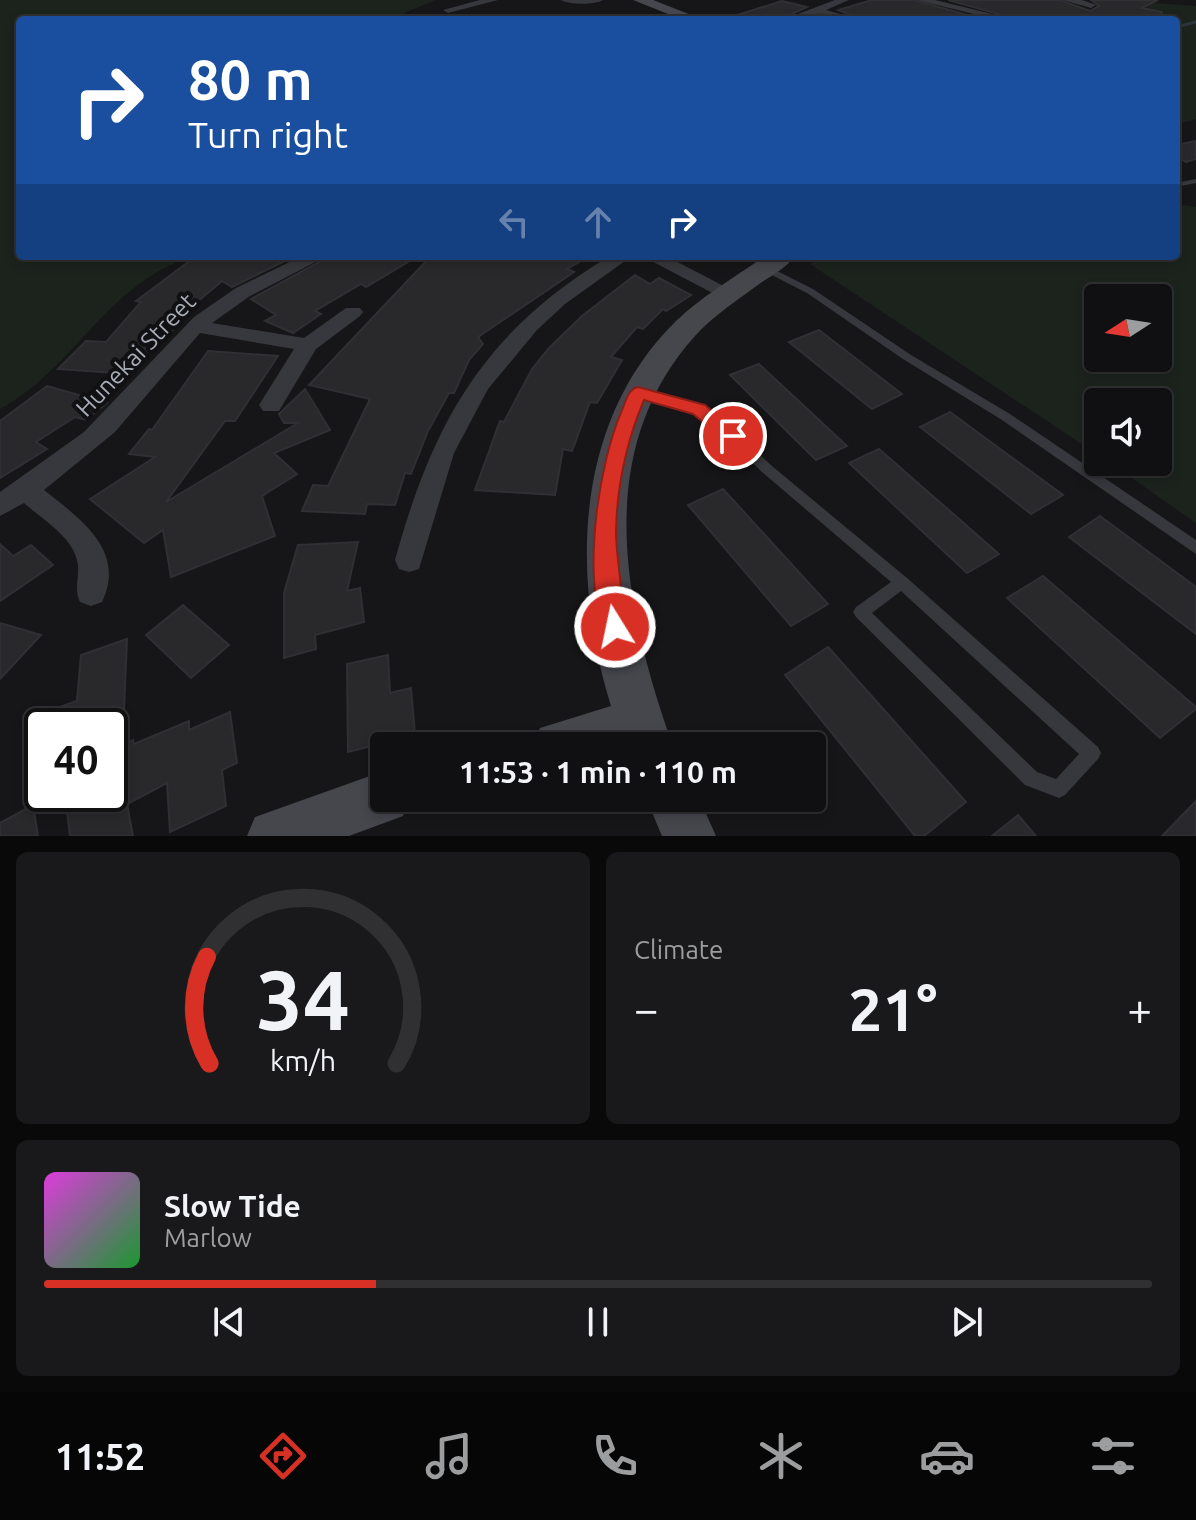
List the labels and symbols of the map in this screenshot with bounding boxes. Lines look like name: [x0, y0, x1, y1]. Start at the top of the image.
north arrow: [1084, 284, 1172, 372]
street label: Hunekai Street: [70, 287, 201, 422]
pin: [699, 402, 767, 470]
position arrow: [573, 585, 657, 669]
speed limit sign: 40: [24, 708, 128, 812]

